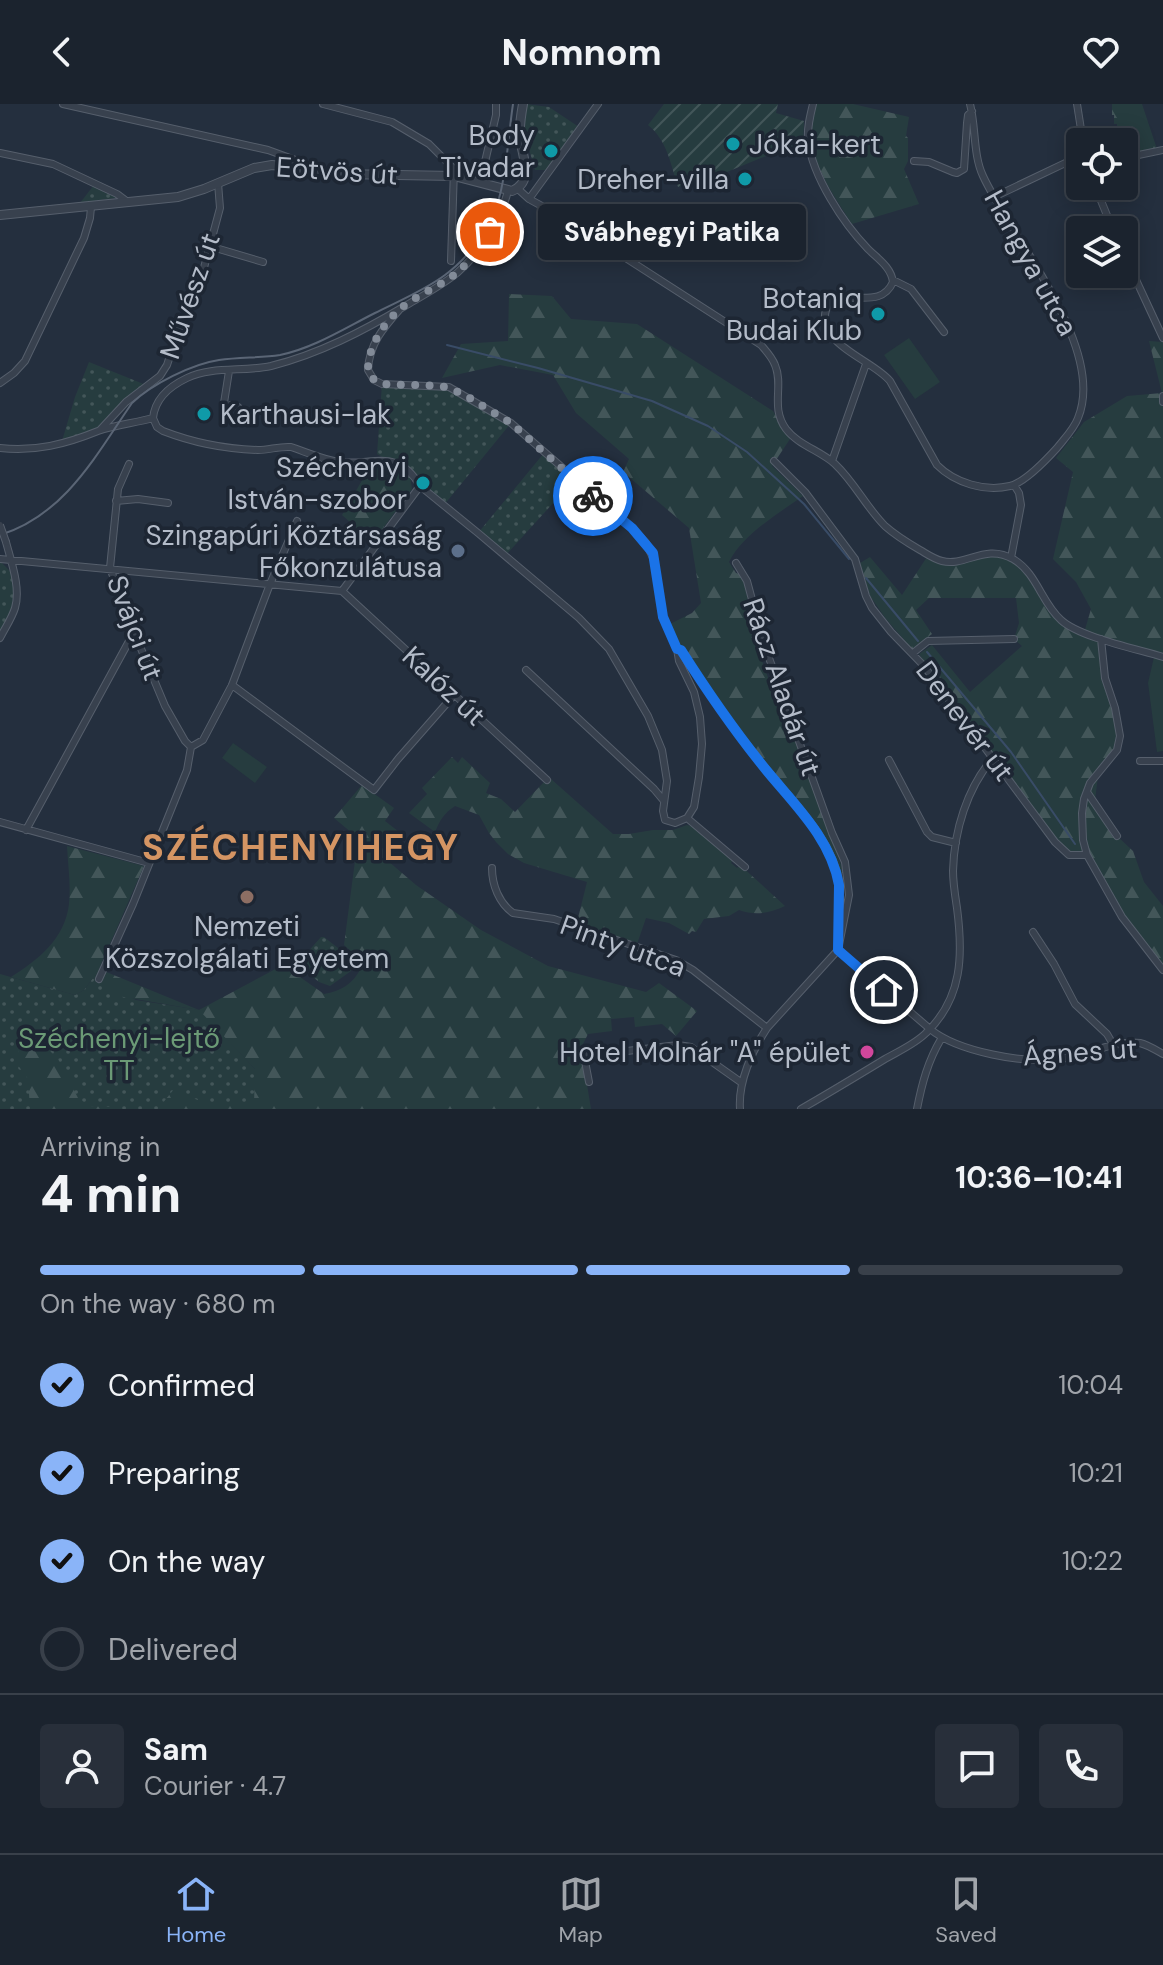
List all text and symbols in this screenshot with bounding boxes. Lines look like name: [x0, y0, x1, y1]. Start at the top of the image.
text: Nomnom: [501, 29, 662, 76]
icon: back: [40, 30, 84, 74]
icon: heart: [1079, 30, 1123, 74]
place label: Body Tivadar: [440, 117, 535, 186]
place label: Jókai-kert: [749, 126, 881, 163]
map controls: [1066, 128, 1138, 288]
button: locate: [1066, 128, 1138, 200]
marker: Jókai-kert: [724, 135, 742, 153]
marker: Body Tivadar: [542, 142, 560, 160]
street label: Eötvös út: [275, 148, 399, 194]
place label: Dreher-villa: [577, 161, 729, 198]
marker: Dreher-villa: [736, 170, 754, 188]
street label: Hangya utca: [976, 184, 1086, 342]
pin: [456, 198, 524, 266]
callout: Svábhegyi Patika: [538, 204, 806, 260]
icon: bag: [468, 210, 512, 254]
text: Svábhegyi Patika: [564, 215, 780, 249]
button: layers: [1066, 216, 1138, 288]
street label: Művész út: [151, 228, 229, 364]
place label: Botaniq Budai Klub: [726, 280, 862, 349]
marker: Botaniq Budai Klub: [869, 305, 887, 323]
place label: Karthausi-lak: [220, 396, 391, 433]
marker: Karthausi-lak: [195, 405, 213, 423]
place label: Széchenyi István-szobor: [228, 449, 407, 518]
courier: [553, 456, 633, 536]
marker: Széchenyi István-szobor: [414, 474, 432, 492]
icon: bike: [571, 474, 615, 518]
place label: Szingapúri Köztársaság Főkonzulátusa: [146, 517, 442, 586]
marker: Szingapúri Köztársaság Főkonzulátusa: [449, 542, 467, 560]
street label: Svájci út: [98, 570, 172, 686]
street label: Rácz Aladár út: [734, 593, 830, 781]
street label: Kalóz út: [394, 638, 494, 734]
street label: Denevér út: [908, 653, 1022, 789]
district label: SZÉCHENYIHEGY: [142, 824, 460, 871]
marker: Nemzeti Közszolgálati Egyetem: [238, 888, 256, 906]
street label: Pinty utca: [555, 906, 691, 986]
place label: Nemzeti Közszolgálati Egyetem: [105, 908, 389, 977]
pin: [850, 956, 918, 1024]
icon: home: [862, 968, 906, 1012]
park label: Széchenyi-lejtő TT: [18, 1020, 220, 1089]
street label: Ágnes út: [1021, 1030, 1139, 1074]
place label: Hotel Molnár "A" épület: [559, 1034, 851, 1071]
marker: Hotel Molnár "A" épület: [858, 1043, 876, 1061]
text: Arriving in: [40, 1130, 160, 1164]
text: 10:36–10:41: [955, 1158, 1123, 1197]
text: 4 min: [40, 1160, 181, 1228]
text: On the way · 680 m: [40, 1287, 275, 1321]
icon: check: [40, 1363, 84, 1407]
text: Confirmed: [108, 1366, 255, 1405]
text: 10:04: [1058, 1368, 1123, 1402]
icon: check: [40, 1451, 84, 1495]
text: Preparing: [108, 1454, 240, 1493]
text: 10:21: [1069, 1456, 1123, 1490]
icon: check: [40, 1539, 84, 1583]
text: On the way: [108, 1542, 265, 1581]
text: 10:22: [1062, 1544, 1123, 1578]
text: Delivered: [108, 1630, 238, 1669]
button: person: [40, 1724, 124, 1808]
button: chat: [935, 1724, 1019, 1808]
button: phone: [1039, 1724, 1123, 1808]
text: Sam: [144, 1730, 208, 1769]
text: Courier · 4.7: [144, 1769, 286, 1803]
tab: Home: [166, 1872, 226, 1949]
tab: Map: [559, 1872, 603, 1949]
tab: Saved: [935, 1872, 997, 1949]

